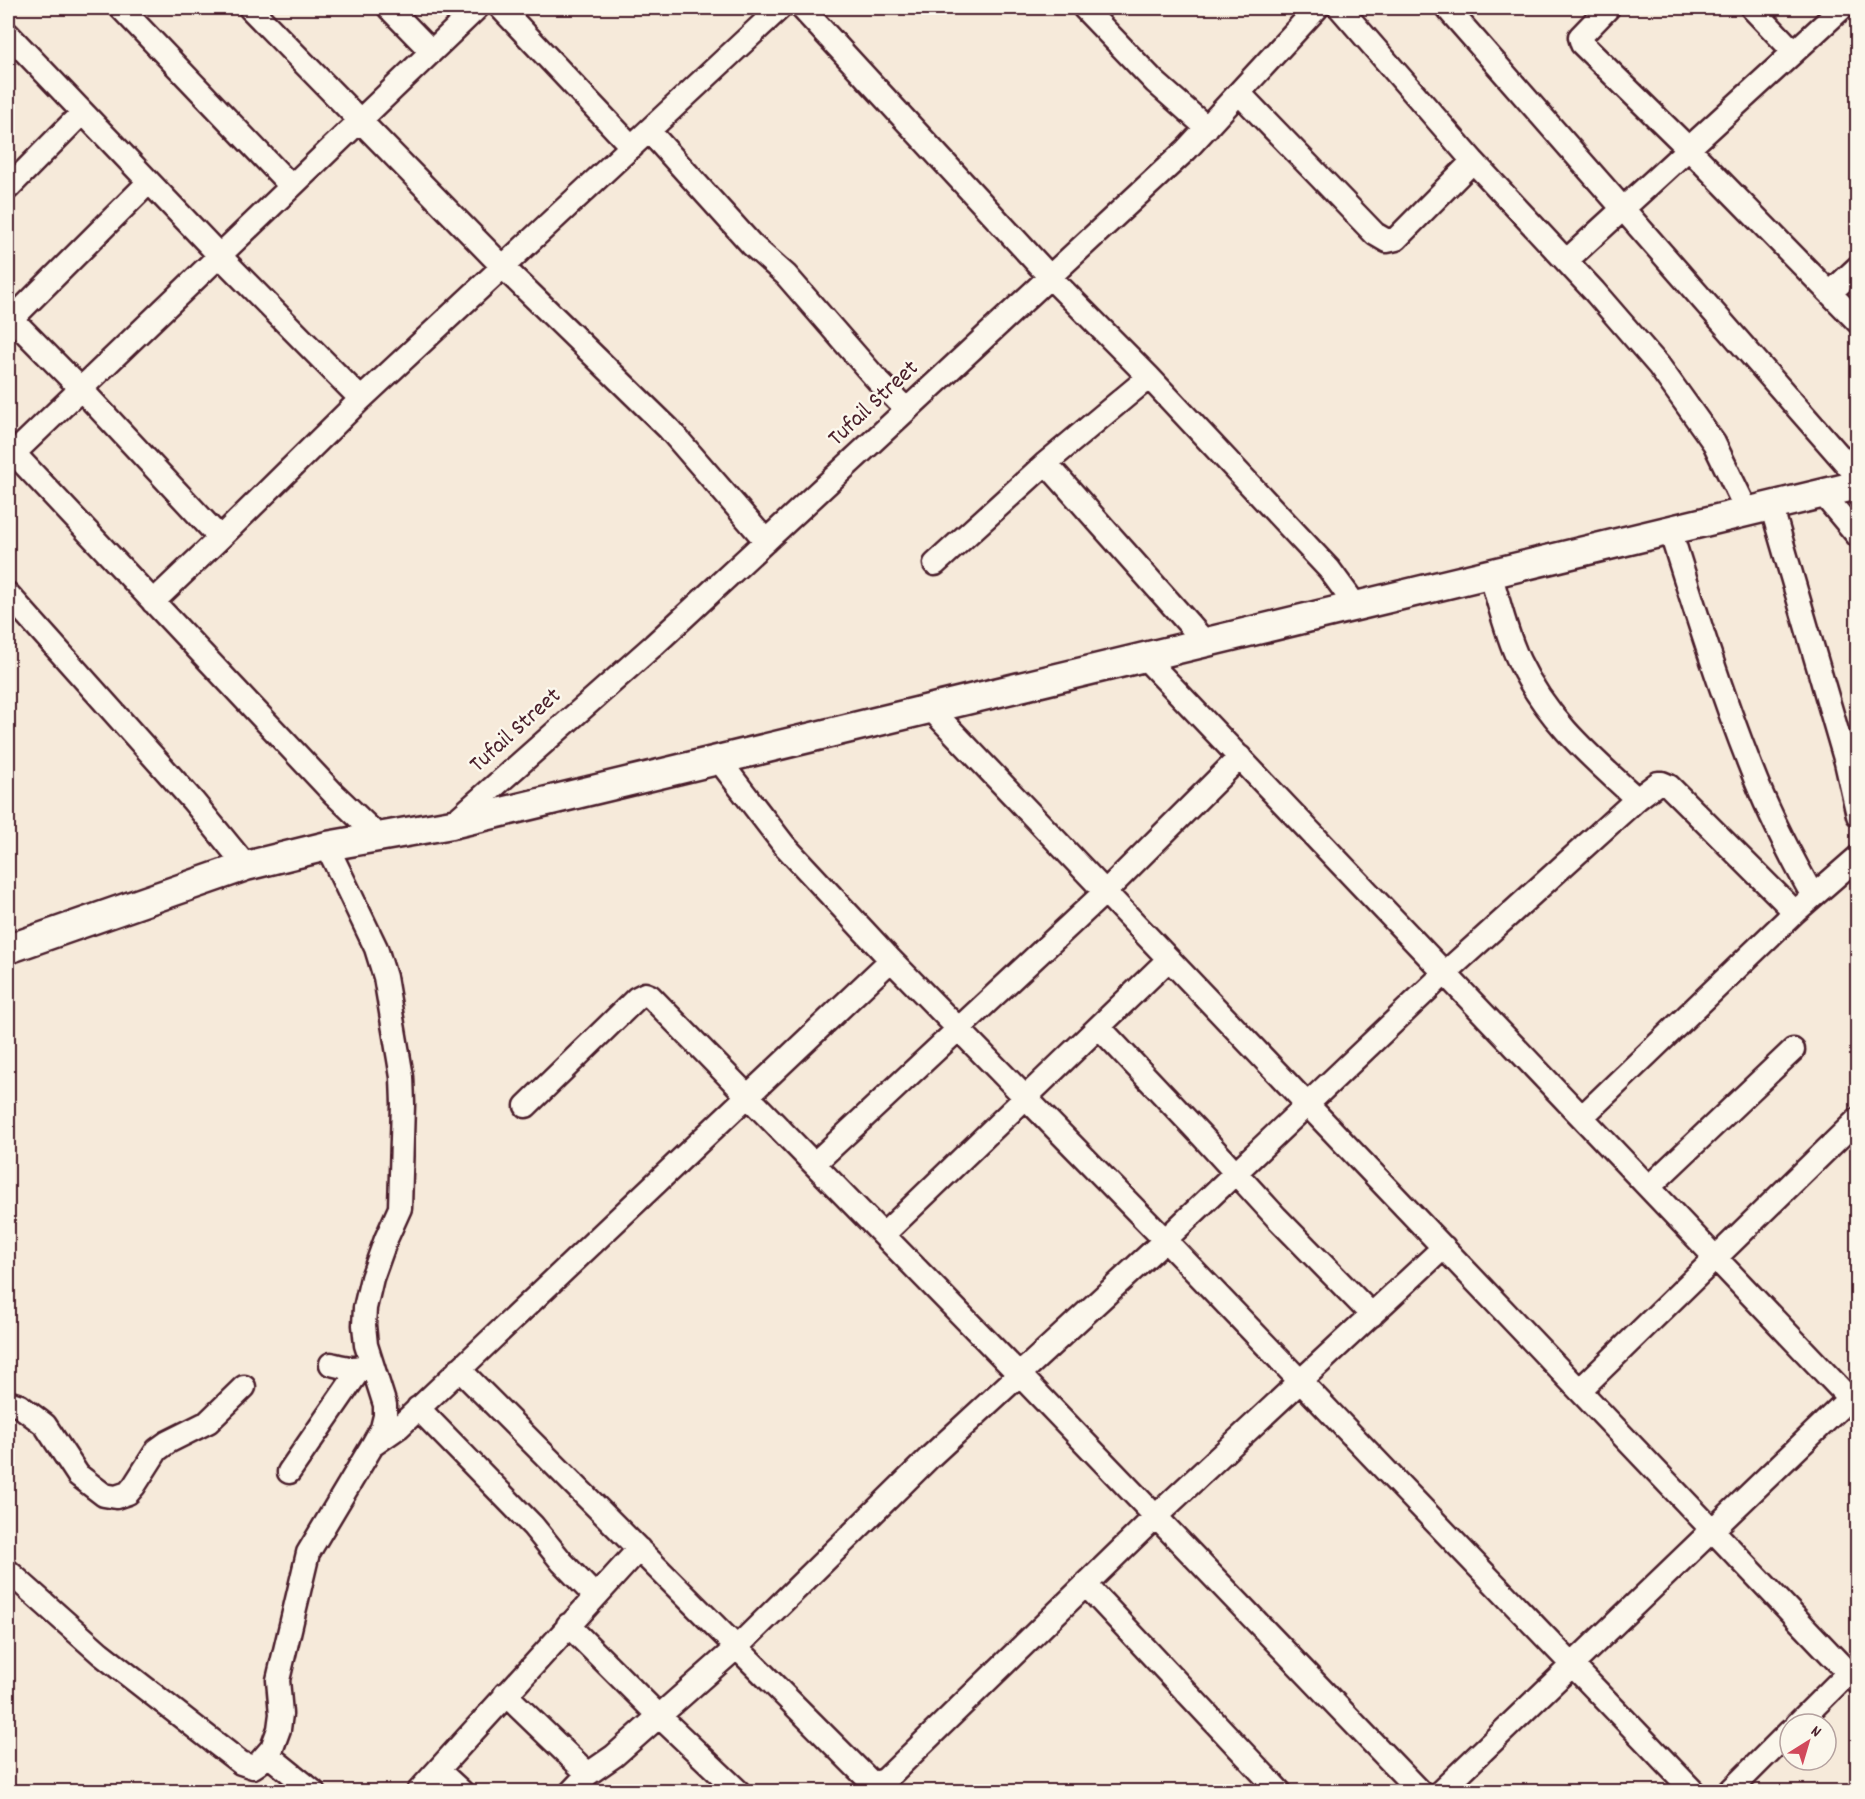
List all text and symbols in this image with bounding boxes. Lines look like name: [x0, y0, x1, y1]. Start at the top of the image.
street label: Tufail Street: [821, 353, 927, 455]
street label: Tufail Street: [462, 680, 570, 782]
north arrow: [1778, 1712, 1838, 1772]
text: N: [1805, 1720, 1826, 1744]

